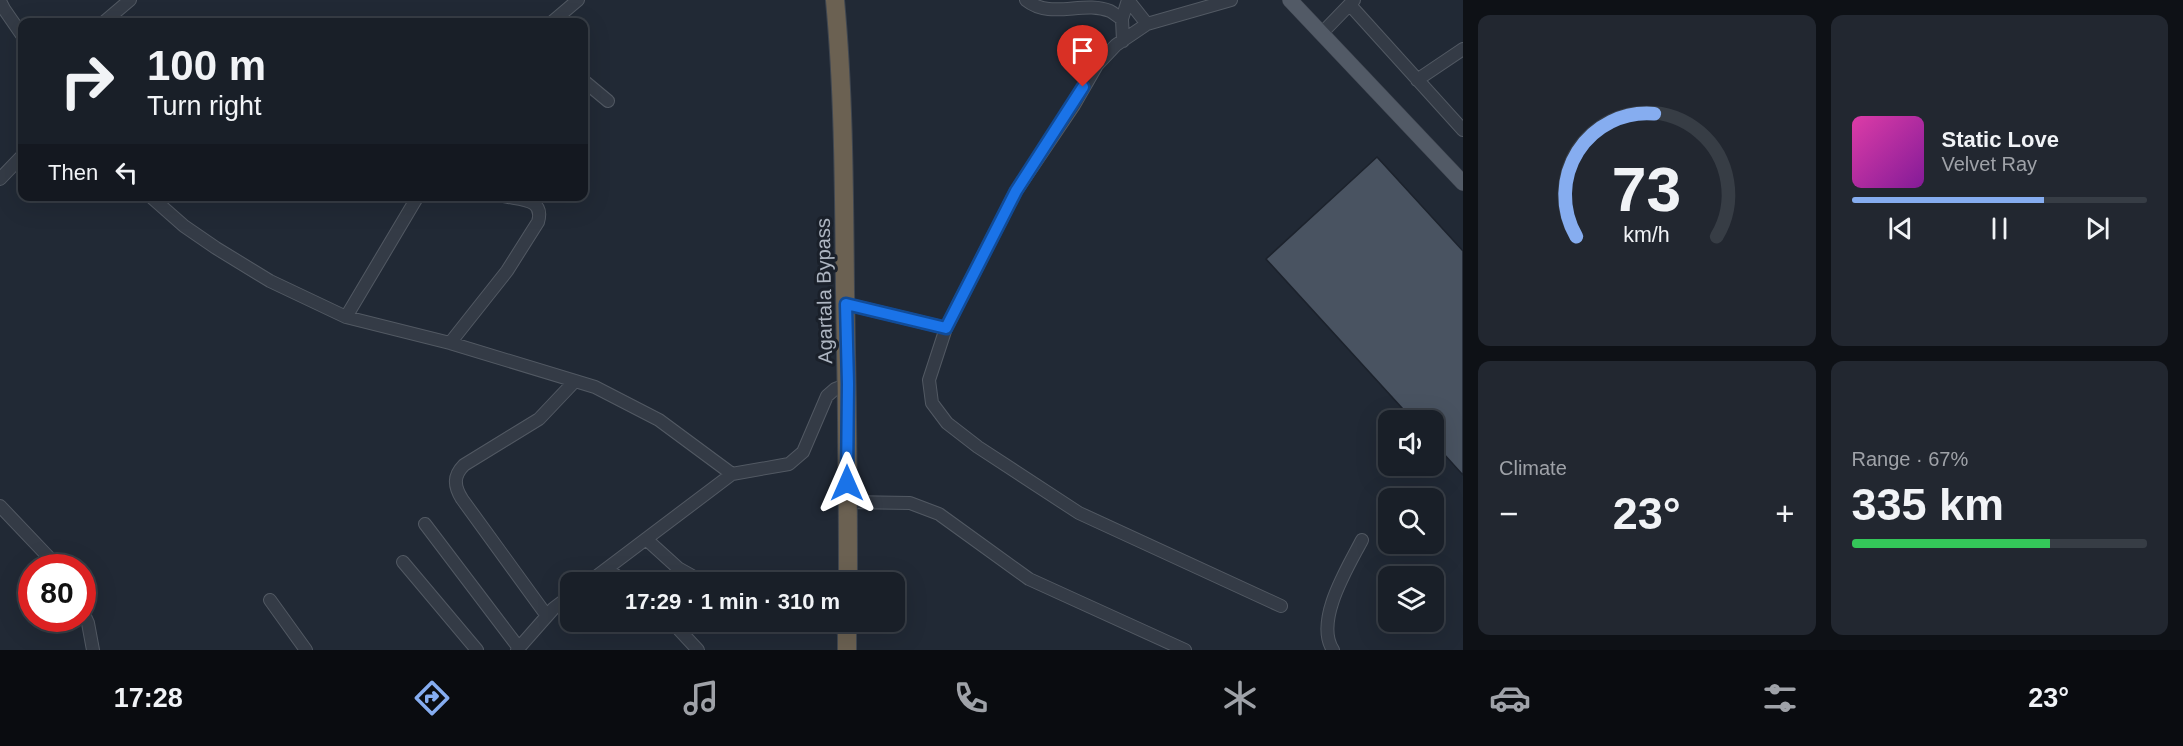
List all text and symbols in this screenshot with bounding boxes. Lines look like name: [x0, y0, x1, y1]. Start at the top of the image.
pin: [1057, 25, 1108, 87]
icon: arrive: [1066, 34, 1099, 67]
icon: right: [48, 42, 126, 120]
text: 100 m: [147, 42, 266, 89]
text: Turn right: [147, 91, 262, 121]
text: Static Love: [1942, 127, 2059, 152]
text: Velvet Ray: [1942, 153, 2037, 175]
icon: left: [110, 156, 143, 189]
text: 73: [1612, 156, 1681, 225]
text: Then: [48, 160, 98, 185]
icon: previous: [1884, 212, 1917, 245]
icon: pause: [1983, 212, 2016, 245]
icon: next: [2081, 212, 2114, 245]
street label: Agartala Bypass: [812, 218, 836, 364]
text: km/h: [1624, 224, 1670, 248]
map controls: [1378, 410, 1444, 632]
button: sound: [1378, 410, 1444, 476]
text: Range · 67%: [1852, 448, 1968, 470]
position arrow: [815, 451, 879, 515]
text: Climate: [1499, 457, 1567, 479]
text: 335 km: [1852, 479, 2004, 530]
button: search: [1378, 488, 1444, 554]
text: 23°: [1613, 488, 1681, 539]
text: −: [1499, 495, 1518, 532]
text: +: [1775, 495, 1795, 532]
speed limit sign: 80: [18, 554, 96, 632]
button: layers: [1378, 566, 1444, 632]
text: 17:29 · 1 min · 310 m: [625, 589, 840, 614]
icon: directions: [411, 677, 453, 719]
icon: music: [680, 677, 722, 719]
icon: phone: [950, 677, 992, 719]
icon: climate: [1219, 677, 1261, 719]
icon: car: [1489, 677, 1531, 719]
icon: filters: [1759, 677, 1801, 719]
text: 17:28: [114, 683, 183, 713]
text: 23°: [2028, 683, 2069, 713]

